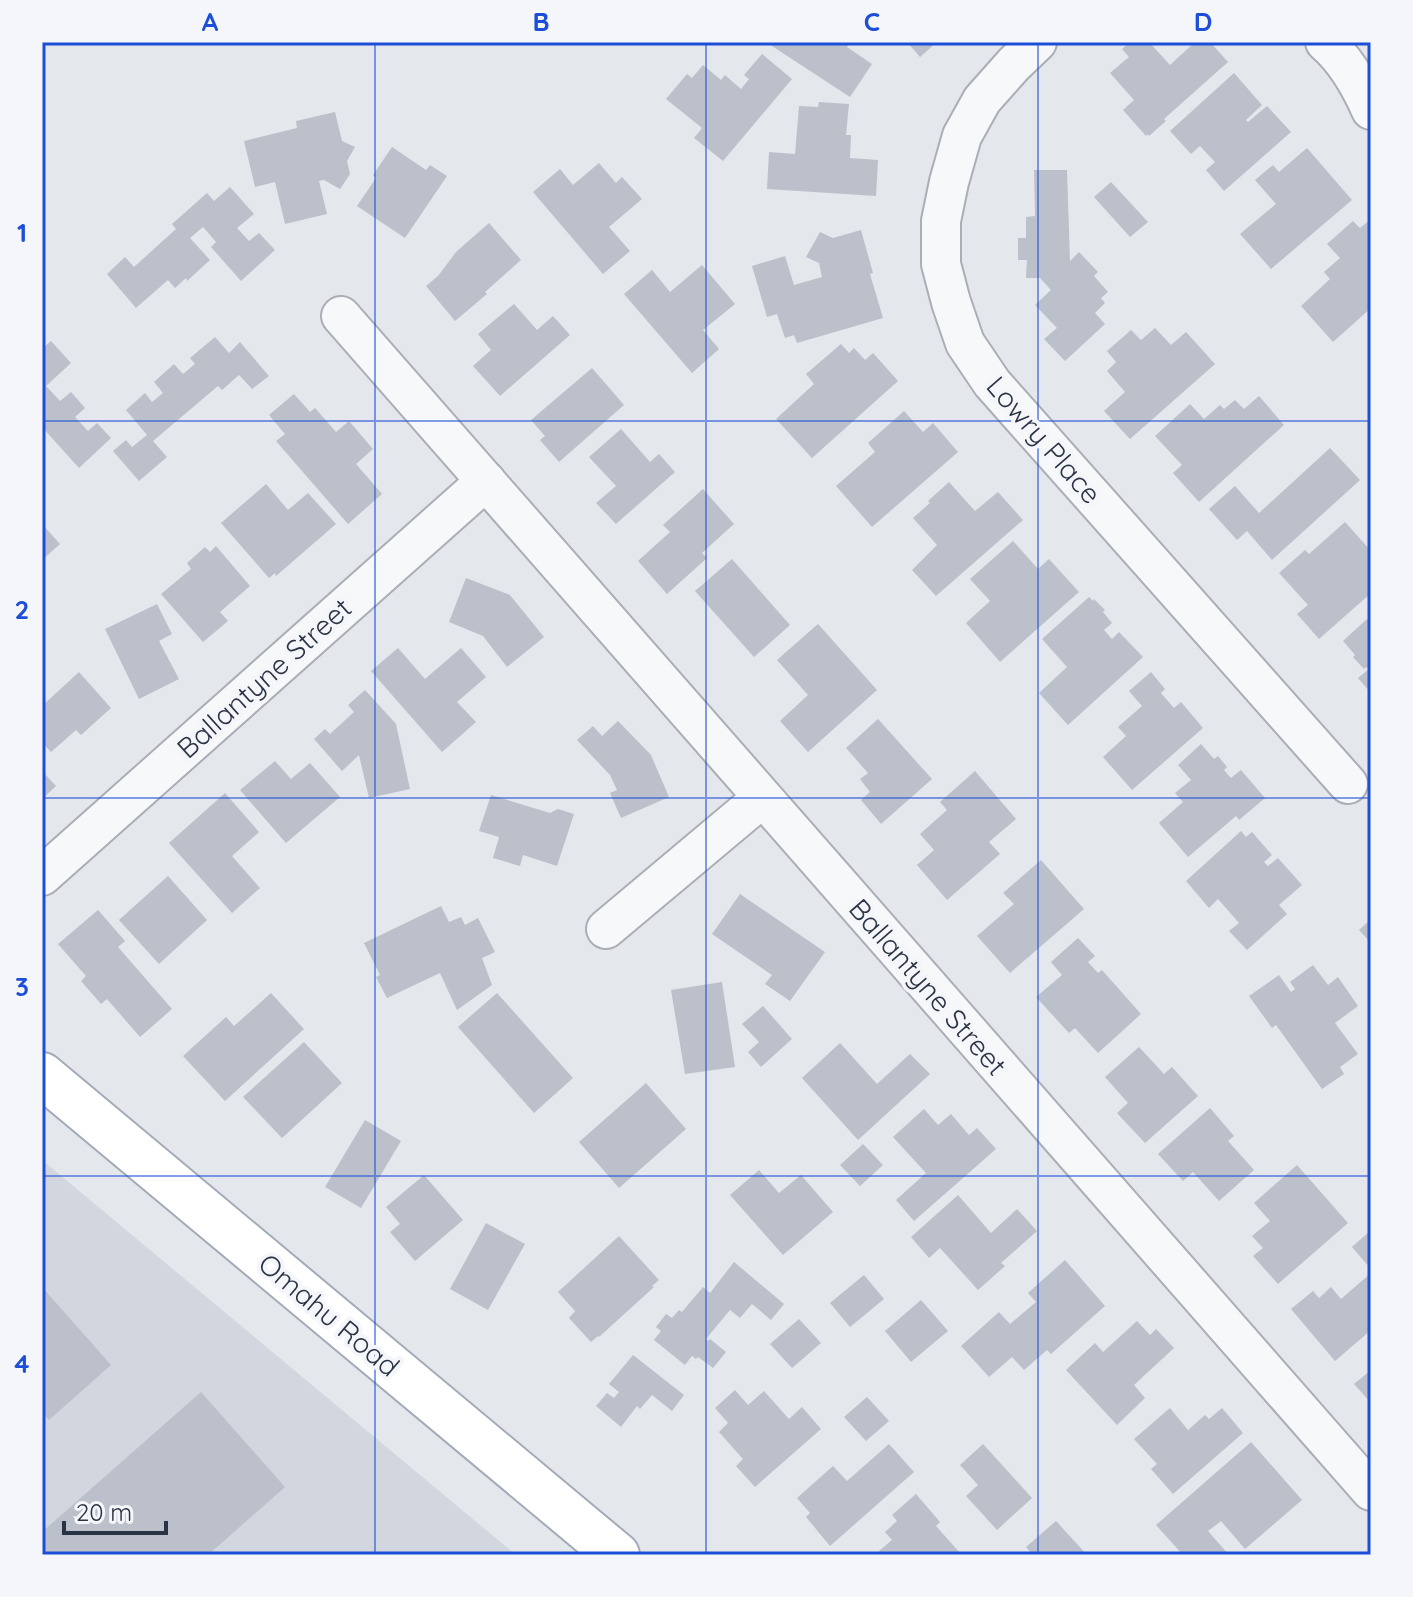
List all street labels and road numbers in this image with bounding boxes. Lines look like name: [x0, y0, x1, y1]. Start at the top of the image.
street label: Lowry Place: [979, 369, 1109, 511]
street label: Ballantyne Street: [169, 590, 358, 765]
street label: Ballantyne Street: [842, 891, 1015, 1082]
street label: Omahu Road: [252, 1246, 407, 1384]

